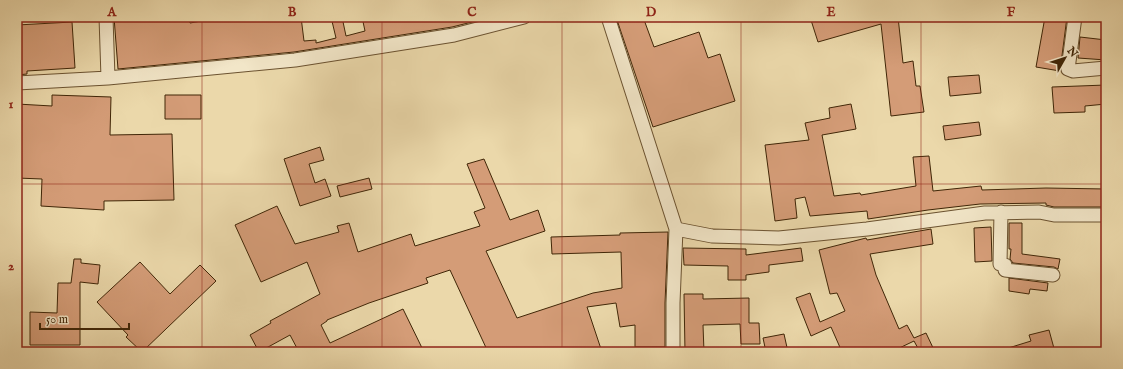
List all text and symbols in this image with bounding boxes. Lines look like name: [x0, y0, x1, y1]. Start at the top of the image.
text: A: [107, 4, 118, 21]
text: B: [288, 4, 297, 21]
text: C: [467, 4, 477, 21]
text: D: [646, 4, 657, 21]
text: E: [826, 4, 836, 21]
text: F: [1007, 4, 1016, 21]
north arrow: [1045, 38, 1085, 78]
text: N: [1063, 43, 1081, 61]
text: 1: [9, 96, 14, 113]
text: 2: [8, 258, 14, 275]
scale bar: [40, 305, 129, 331]
text: 50 m: [46, 312, 68, 327]

